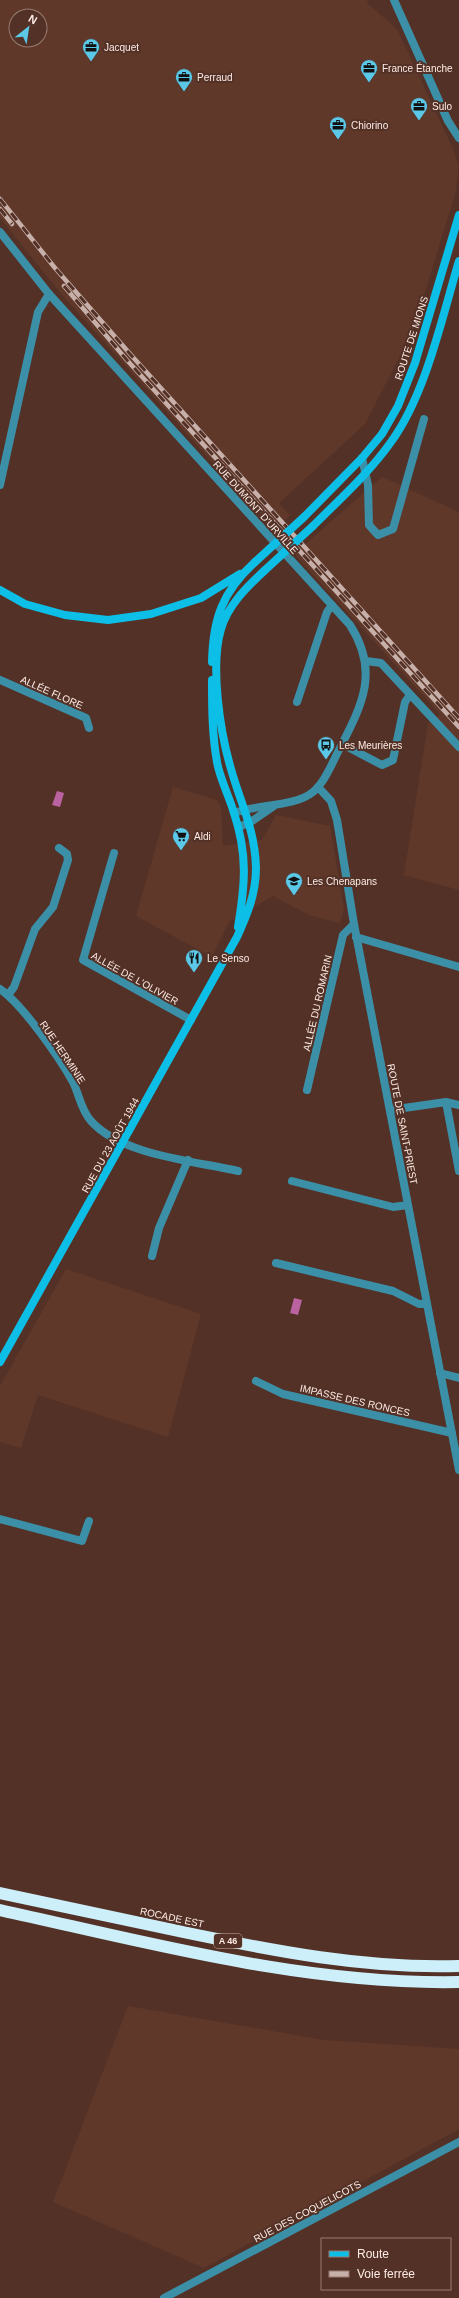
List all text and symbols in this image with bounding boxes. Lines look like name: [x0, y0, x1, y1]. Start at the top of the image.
north arrow: [8, 8, 48, 48]
text: N: [27, 12, 39, 27]
office icon: Jacquet: [81, 37, 101, 62]
place label: Jacquet: [104, 42, 139, 53]
office icon: France Étanche: [359, 58, 379, 83]
place label: France Étanche: [382, 62, 453, 74]
office icon: Perraud: [174, 67, 194, 92]
place label: Perraud: [197, 72, 233, 83]
office icon: Sulo: [409, 96, 429, 121]
place label: Sulo: [432, 101, 452, 112]
office icon: Chiorino: [328, 115, 348, 140]
place label: Chiorino: [351, 120, 389, 131]
street label: ROUTE DE MIONS: [393, 295, 430, 381]
street label: RUE DUMONT D'URVILLE: [211, 459, 300, 556]
street label: ALLÉE FLORE: [19, 673, 85, 711]
bus stop icon: Les Meurières: [316, 735, 336, 760]
place label: Les Meurières: [339, 740, 402, 751]
supermarket icon: Aldi: [171, 826, 191, 851]
place label: Aldi: [194, 831, 211, 842]
school or university icon: Les Chenapans: [284, 871, 304, 896]
place label: Les Chenapans: [307, 876, 377, 887]
restaurant icon: Le Senso: [184, 948, 204, 973]
street label: ALLÉE DE L'OLIVIER: [89, 949, 181, 1007]
place label: Le Senso: [207, 953, 250, 964]
street label: ALLÉE DU ROMARIN: [300, 954, 334, 1052]
street label: RUE HERMINIE: [38, 1019, 88, 1086]
street label: ROUTE DE SAINT-PRIEST: [385, 1063, 420, 1185]
street label: RUE DU 23 AOÛT 1944: [79, 1095, 141, 1195]
street label: IMPASSE DES RONCES: [299, 1382, 411, 1419]
street label: ROCADE EST: [139, 1905, 205, 1930]
road number: A 46: [214, 1934, 242, 1948]
street label: RUE DES COQUELICOTS: [252, 2178, 363, 2244]
legend: [321, 2238, 451, 2290]
text: Route: [357, 2247, 389, 2261]
text: Voie ferrée: [357, 2267, 415, 2281]

